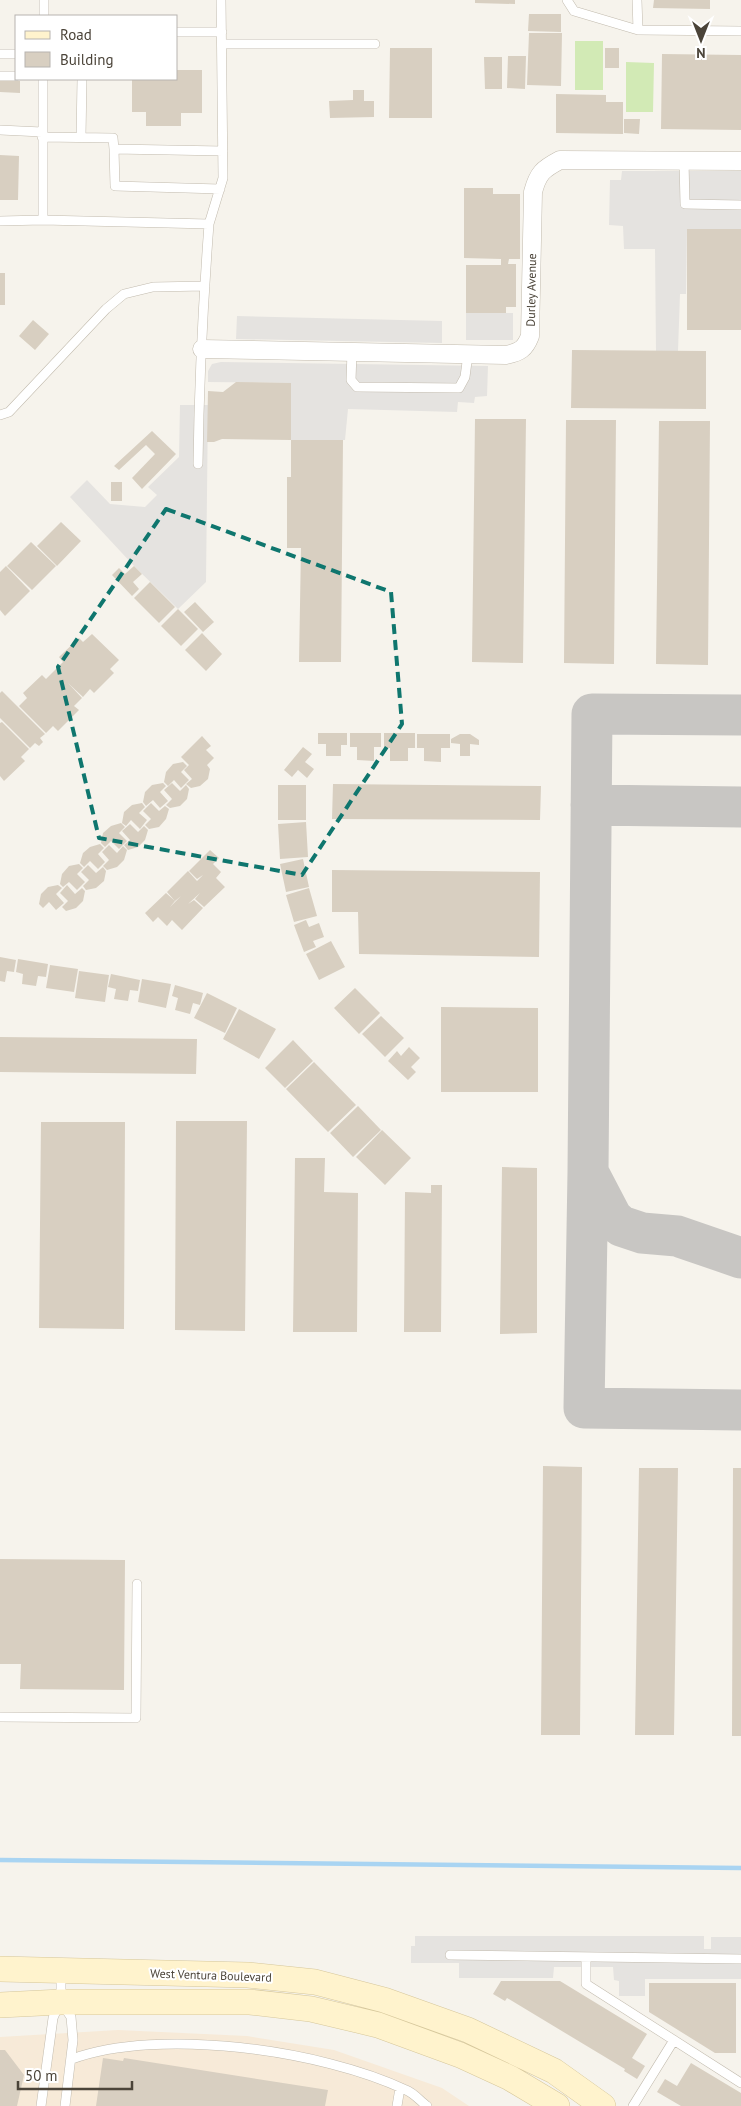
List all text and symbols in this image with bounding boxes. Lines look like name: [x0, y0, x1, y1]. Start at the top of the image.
legend: [15, 15, 178, 80]
north arrow: [676, 15, 726, 65]
text: Road: [60, 25, 92, 44]
text: N: [696, 44, 706, 62]
text: Building: [60, 50, 114, 69]
street label: Durley Avenue: [523, 253, 539, 327]
street label: West Ventura Boulevard: [150, 1965, 272, 1985]
scale bar: [18, 2058, 131, 2090]
text: 50 m: [25, 2066, 58, 2085]

